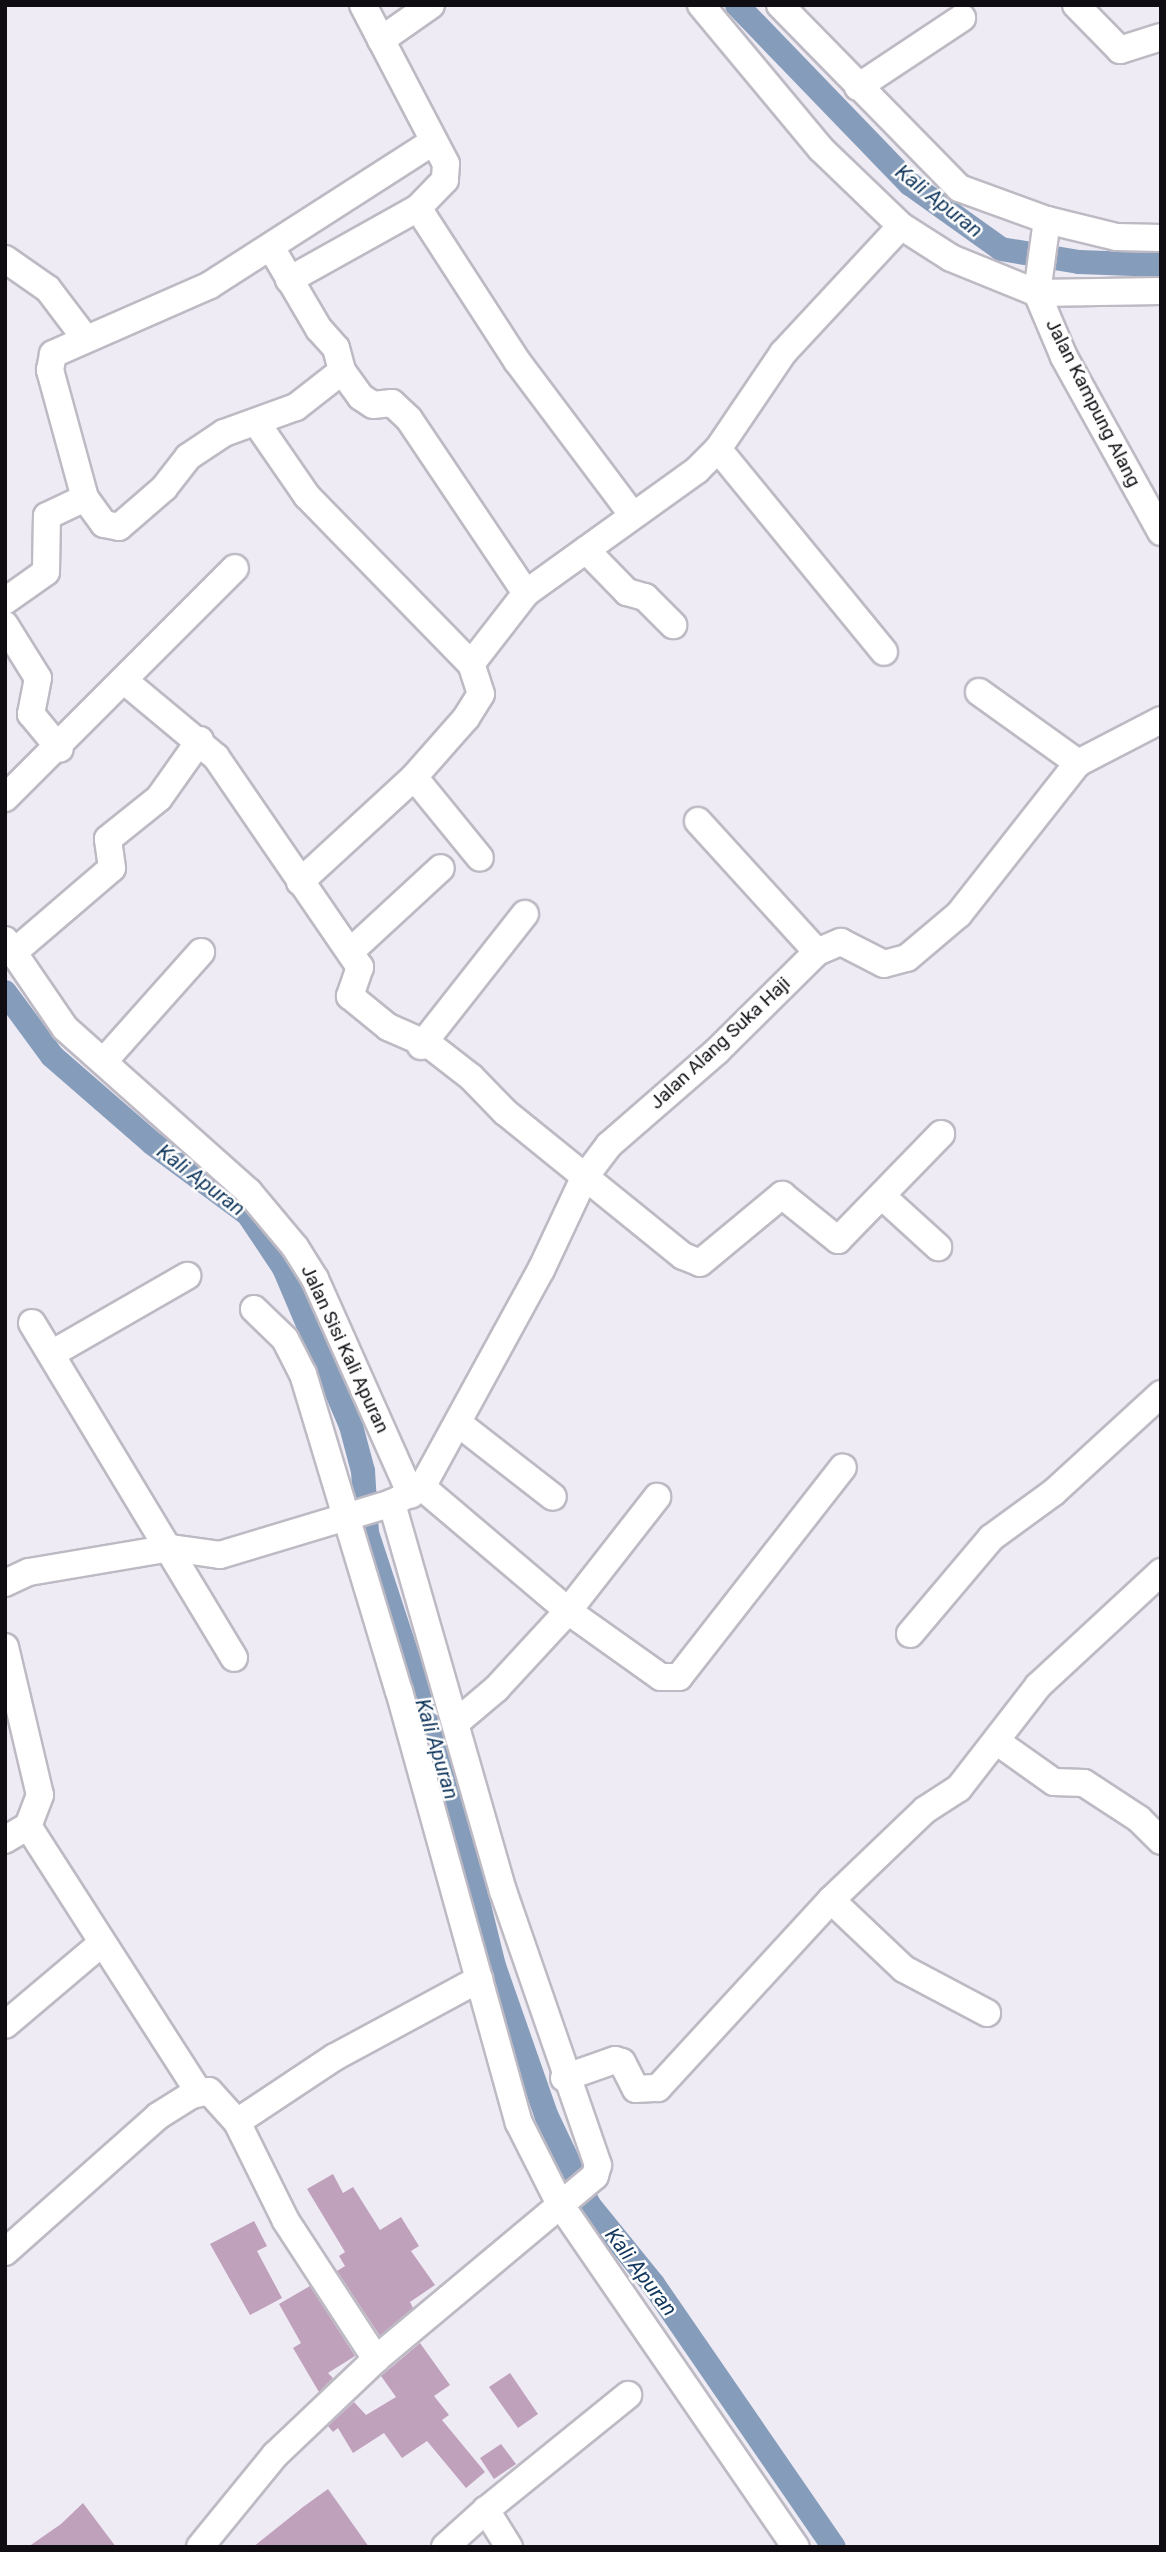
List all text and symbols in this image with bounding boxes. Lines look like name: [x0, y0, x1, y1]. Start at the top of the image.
water label: Kali Apuran: [890, 159, 988, 243]
street label: Jalan Kampung Alang: [1041, 315, 1145, 491]
street label: Jalan Alang Suka Haji: [645, 972, 795, 1114]
water label: Kali Apuran: [152, 1139, 250, 1221]
street label: Jalan Sisi Kali Apuran: [296, 1261, 394, 1437]
water label: Kali Apuran: [410, 1696, 464, 1802]
water label: Kali Apuran: [600, 2223, 682, 2321]

